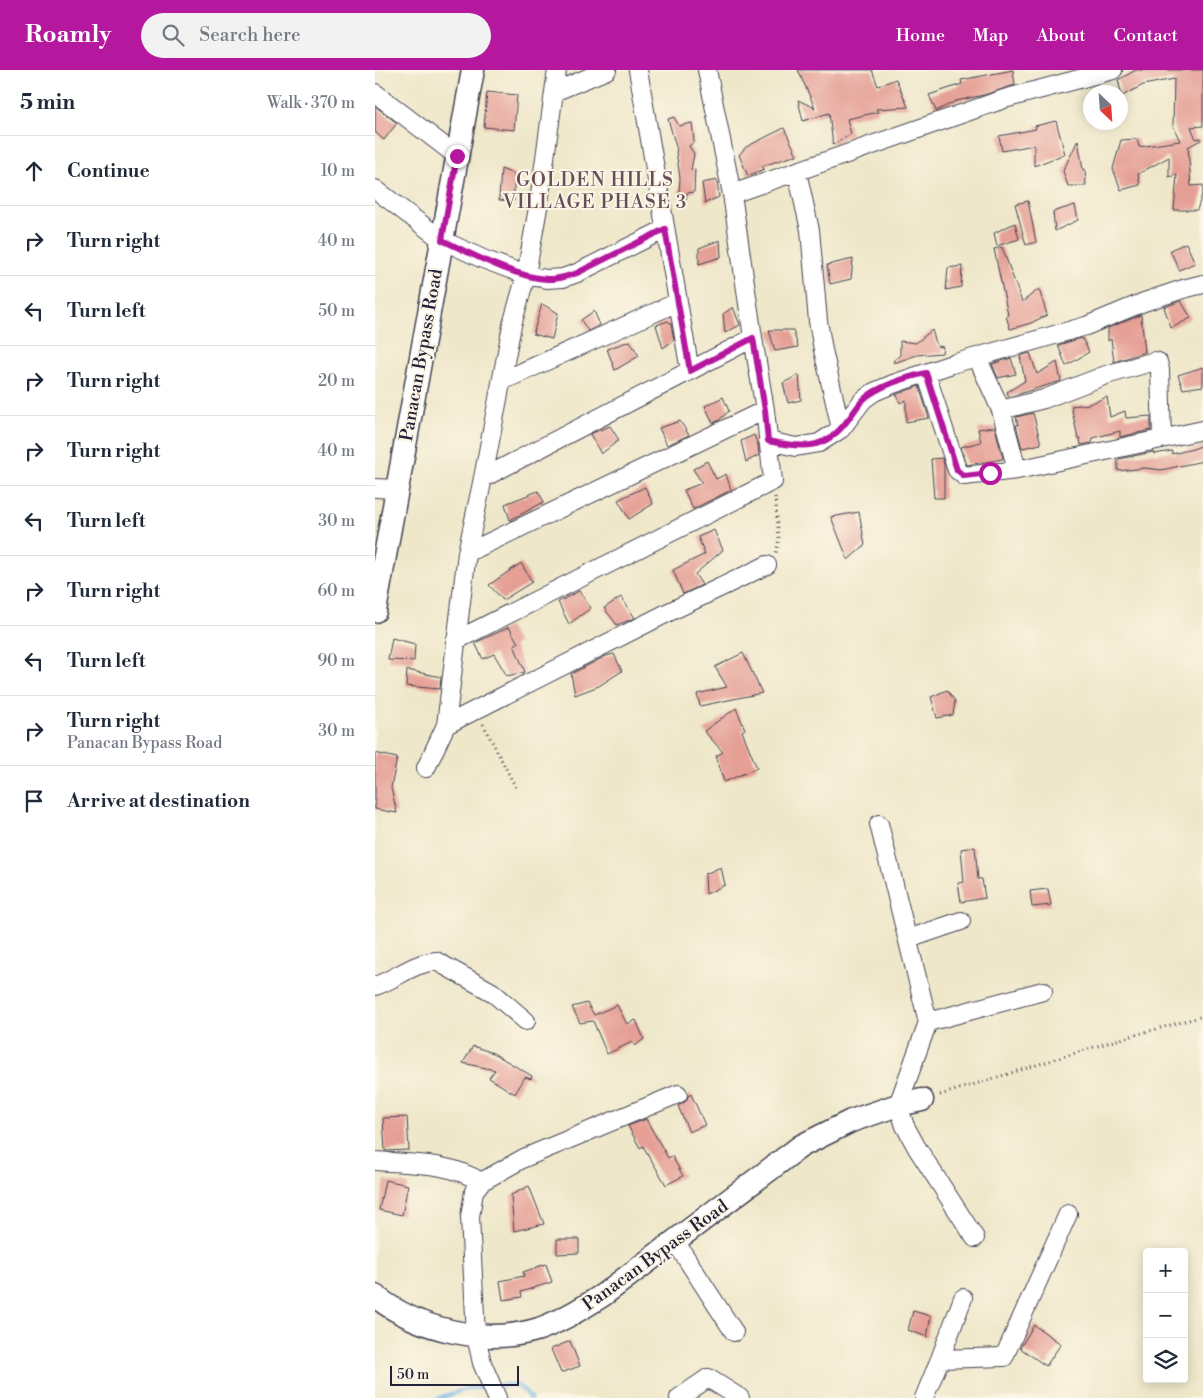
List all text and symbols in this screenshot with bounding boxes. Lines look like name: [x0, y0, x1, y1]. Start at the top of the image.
search box: [141, 13, 491, 58]
text: Roamly: [25, 20, 111, 50]
icon: search: [159, 21, 187, 49]
text: Search here: [199, 23, 301, 47]
text: Home: [896, 24, 945, 47]
text: Map: [973, 24, 1009, 47]
text: About: [1037, 24, 1086, 47]
text: Contact: [1114, 24, 1178, 47]
north arrow: [1083, 85, 1128, 130]
text: 5 min: [20, 90, 75, 116]
text: Walk · 370 m: [267, 93, 355, 113]
route end: [446, 145, 469, 168]
icon: ahead: [20, 157, 48, 185]
text: Continue: [67, 159, 150, 183]
text: 10 m: [321, 161, 355, 181]
district label: GOLDEN HILLS VILLAGE PHASE 3: [502, 168, 687, 214]
icon: right: [20, 227, 48, 255]
text: Turn right: [67, 229, 160, 253]
text: 40 m: [318, 231, 355, 251]
street label: Panacan Bypass Road: [395, 266, 448, 443]
icon: left: [20, 297, 48, 325]
text: Turn left: [67, 299, 146, 323]
text: 50 m: [318, 301, 355, 321]
icon: right: [20, 367, 48, 395]
text: Turn right: [67, 369, 160, 393]
text: 20 m: [318, 371, 355, 391]
icon: right: [20, 437, 48, 465]
text: Turn right: [67, 439, 160, 463]
text: 40 m: [318, 441, 355, 461]
route start: [979, 462, 1002, 485]
icon: left: [20, 507, 48, 535]
text: Turn left: [67, 509, 146, 533]
text: 30 m: [318, 511, 355, 531]
icon: right: [20, 577, 48, 605]
text: Turn right: [67, 579, 160, 603]
text: 60 m: [317, 581, 355, 601]
icon: left: [20, 647, 48, 675]
text: Turn left: [67, 649, 146, 673]
text: 90 m: [317, 651, 355, 671]
text: Turn right: [67, 709, 160, 733]
icon: right: [20, 717, 48, 745]
text: 30 m: [318, 721, 355, 741]
text: Panacan Bypass Road: [67, 733, 222, 753]
icon: arrive: [20, 787, 48, 815]
text: Arrive at destination: [67, 789, 250, 813]
street label: Panacan Bypass Road: [578, 1194, 733, 1316]
map controls: [1143, 1248, 1188, 1383]
button: +: [1143, 1248, 1188, 1293]
button: −: [1143, 1293, 1188, 1338]
button: layers: [1143, 1338, 1188, 1383]
scale bar: [390, 1363, 519, 1386]
text: 50 m: [397, 1366, 429, 1384]

